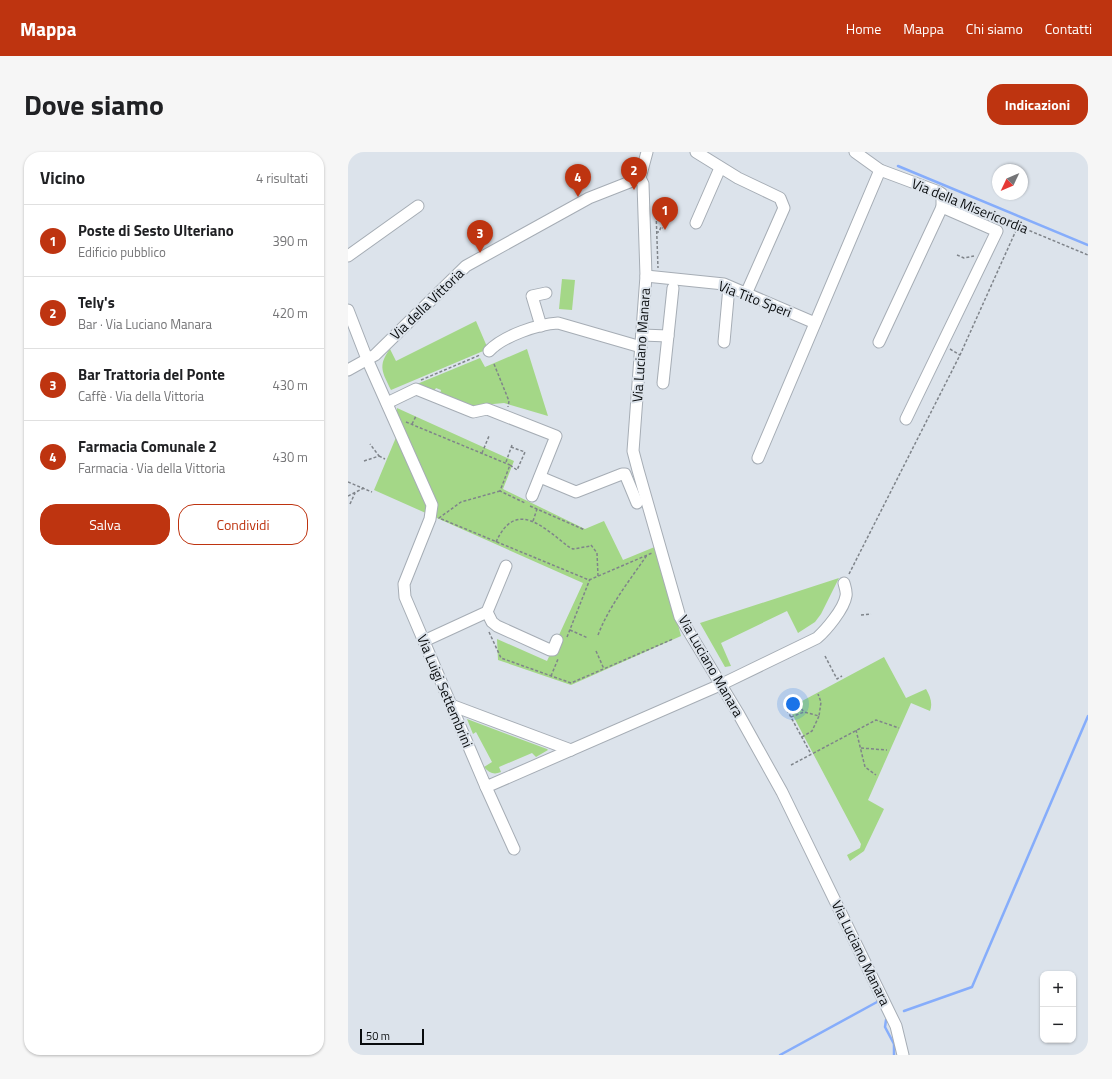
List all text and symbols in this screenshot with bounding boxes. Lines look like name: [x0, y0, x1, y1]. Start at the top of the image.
text: Mappa: [20, 14, 76, 43]
text: Home: [846, 18, 881, 39]
text: Mappa: [903, 18, 944, 39]
text: Chi siamo: [966, 18, 1023, 39]
text: Contatti: [1045, 18, 1092, 39]
text: Dove siamo: [24, 83, 164, 126]
button: Indicazioni: [987, 84, 1088, 125]
pin: 2: [621, 157, 647, 190]
pin: 4: [565, 164, 591, 197]
north arrow: [992, 164, 1028, 200]
text: Vicino: [40, 165, 85, 191]
text: 4 risultati: [256, 168, 308, 188]
street label: Via della Misericordia: [909, 173, 1032, 239]
pin: 1: [652, 197, 678, 230]
text: Poste di Sesto Ulteriano: [78, 219, 234, 242]
pin: 3: [467, 220, 493, 253]
text: 1: [49, 231, 57, 251]
text: 390 m: [272, 231, 308, 251]
text: Edificio pubblico: [78, 242, 166, 262]
street label: Via della Vittoria: [385, 263, 468, 344]
street label: Via Tito Speri: [715, 275, 795, 322]
street label: Via Luciano Manara: [626, 287, 655, 403]
text: Tely's: [78, 291, 115, 314]
text: 2: [49, 303, 57, 323]
text: 420 m: [272, 303, 308, 323]
text: Bar · Via Luciano Manara: [78, 314, 212, 334]
text: Bar Trattoria del Ponte: [78, 363, 225, 386]
text: 3: [49, 375, 57, 395]
text: 430 m: [272, 375, 308, 395]
text: Caffè · Via della Vittoria: [78, 386, 204, 406]
text: Farmacia Comunale 2: [78, 435, 217, 458]
text: 4: [49, 447, 57, 467]
text: 430 m: [272, 447, 308, 467]
text: Farmacia · Via della Vittoria: [78, 458, 225, 478]
button: Salva: [40, 504, 170, 545]
button: Condividi: [178, 504, 308, 545]
street label: Via Luciano Manara: [674, 611, 749, 721]
street label: Via Luigi Settembrini: [412, 631, 479, 751]
your location: [783, 694, 803, 714]
street label: Via Luciano Manara: [827, 897, 896, 1009]
map controls: [1040, 971, 1076, 1043]
button: +: [1040, 971, 1076, 1007]
button: −: [1040, 1007, 1076, 1043]
scale bar: [360, 1027, 424, 1046]
text: 50 m: [366, 1028, 390, 1044]

